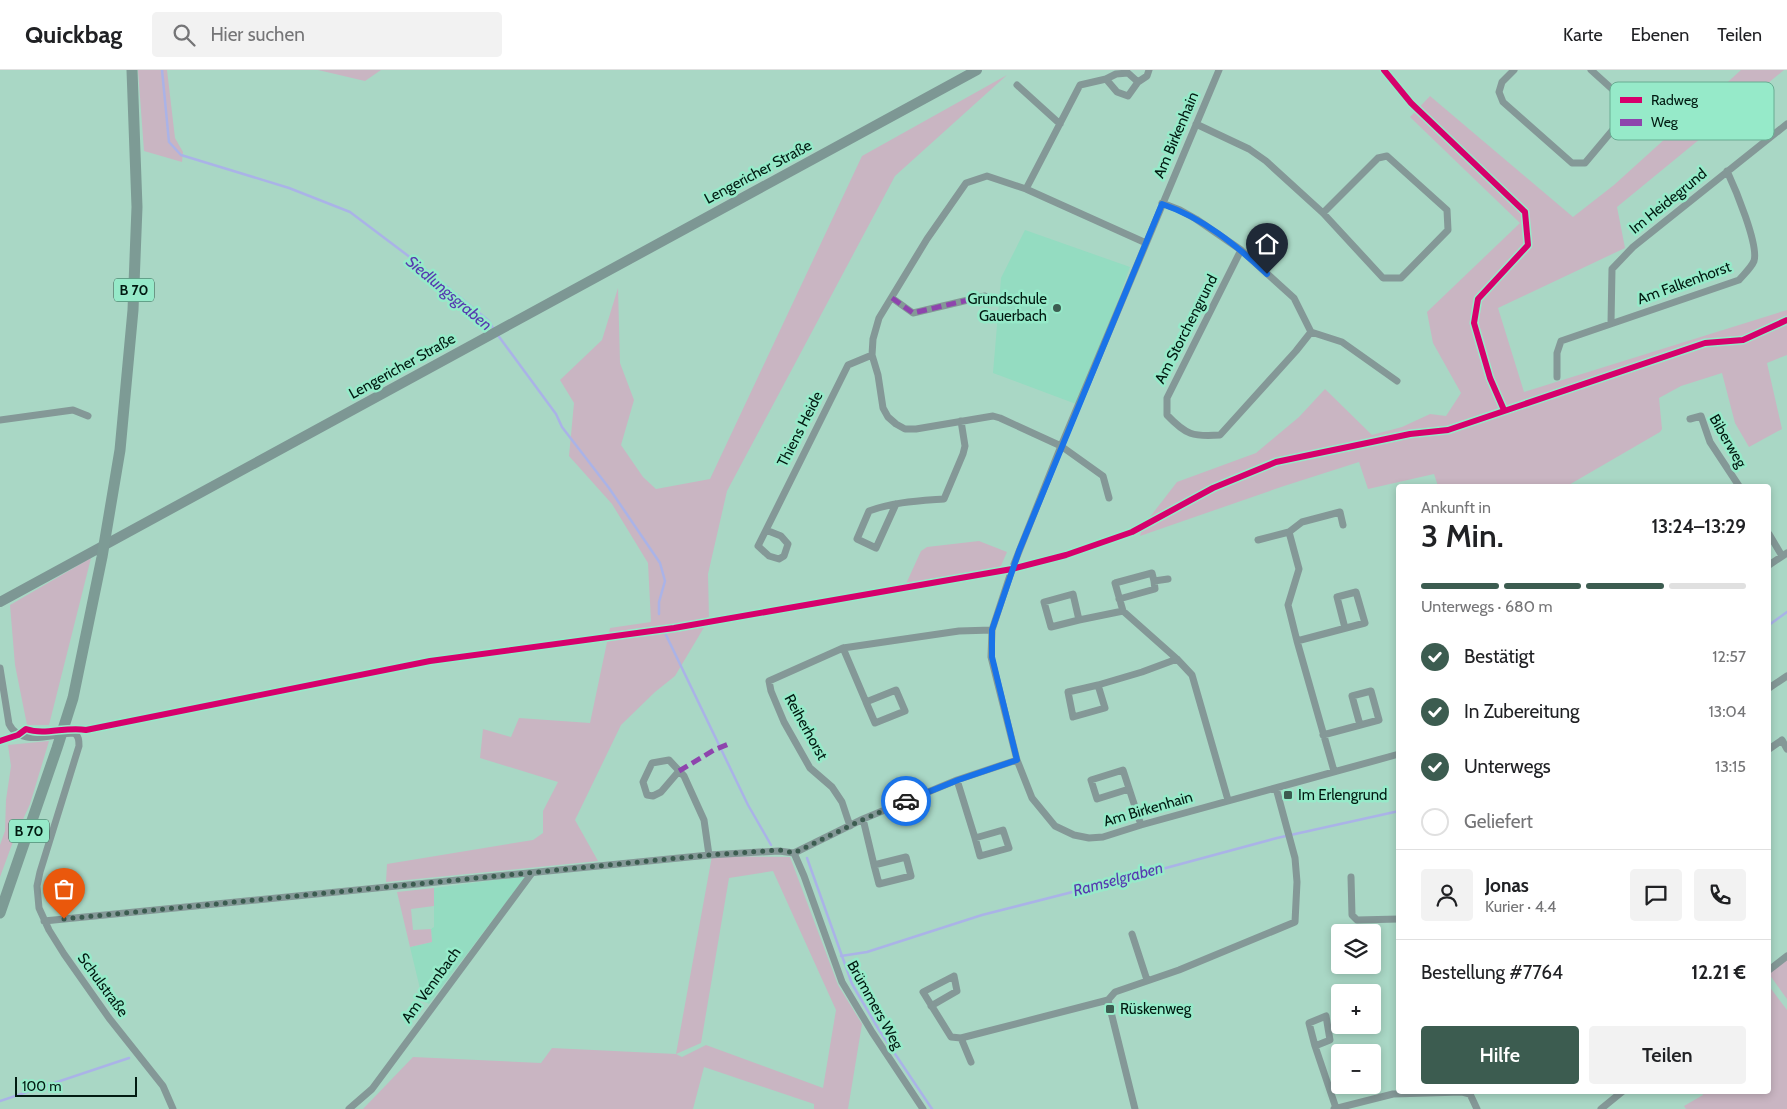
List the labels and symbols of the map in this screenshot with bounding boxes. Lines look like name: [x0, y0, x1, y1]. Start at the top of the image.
legend: [1610, 82, 1774, 140]
street label: Am Birkenhain: [1150, 89, 1202, 181]
text: Radweg: [1651, 91, 1699, 109]
text: Weg: [1651, 113, 1679, 131]
street label: Lengericher Straße: [701, 136, 815, 208]
street label: Im Heidegrund: [1626, 164, 1710, 238]
pin: [1246, 223, 1288, 274]
water label: Siedlungsgraben: [402, 252, 496, 334]
street label: Am Falkenhorst: [1635, 258, 1733, 308]
street label: Am Storchengrund: [1151, 272, 1221, 386]
road number: B 70: [114, 278, 154, 302]
place label: Grundschule Gauerbach: [968, 290, 1047, 325]
marker: Grundschule Gauerbach: [1051, 302, 1063, 314]
street label: Lengericher Straße: [346, 329, 459, 403]
street label: Thiens Heide: [773, 388, 827, 470]
street label: Biberweg: [1706, 411, 1751, 471]
street label: Reiherhorst: [781, 691, 831, 763]
courier: [881, 776, 931, 826]
place label: Im Erlengrund: [1298, 786, 1387, 804]
street label: Am Birkenhain: [1101, 788, 1195, 830]
marker: Im Erlengrund: [1282, 789, 1294, 801]
road number: B 70: [9, 819, 49, 842]
water label: Ramselgraben: [1071, 858, 1165, 900]
pin: [43, 868, 85, 919]
street label: Am Vennbach: [398, 944, 464, 1026]
street label: Schulstraße: [74, 950, 132, 1021]
street label: Brümmers Weg: [843, 958, 907, 1053]
place label: Rüskenweg: [1120, 1000, 1192, 1018]
marker: Rüskenweg: [1104, 1003, 1116, 1015]
scale bar: [15, 1074, 138, 1097]

